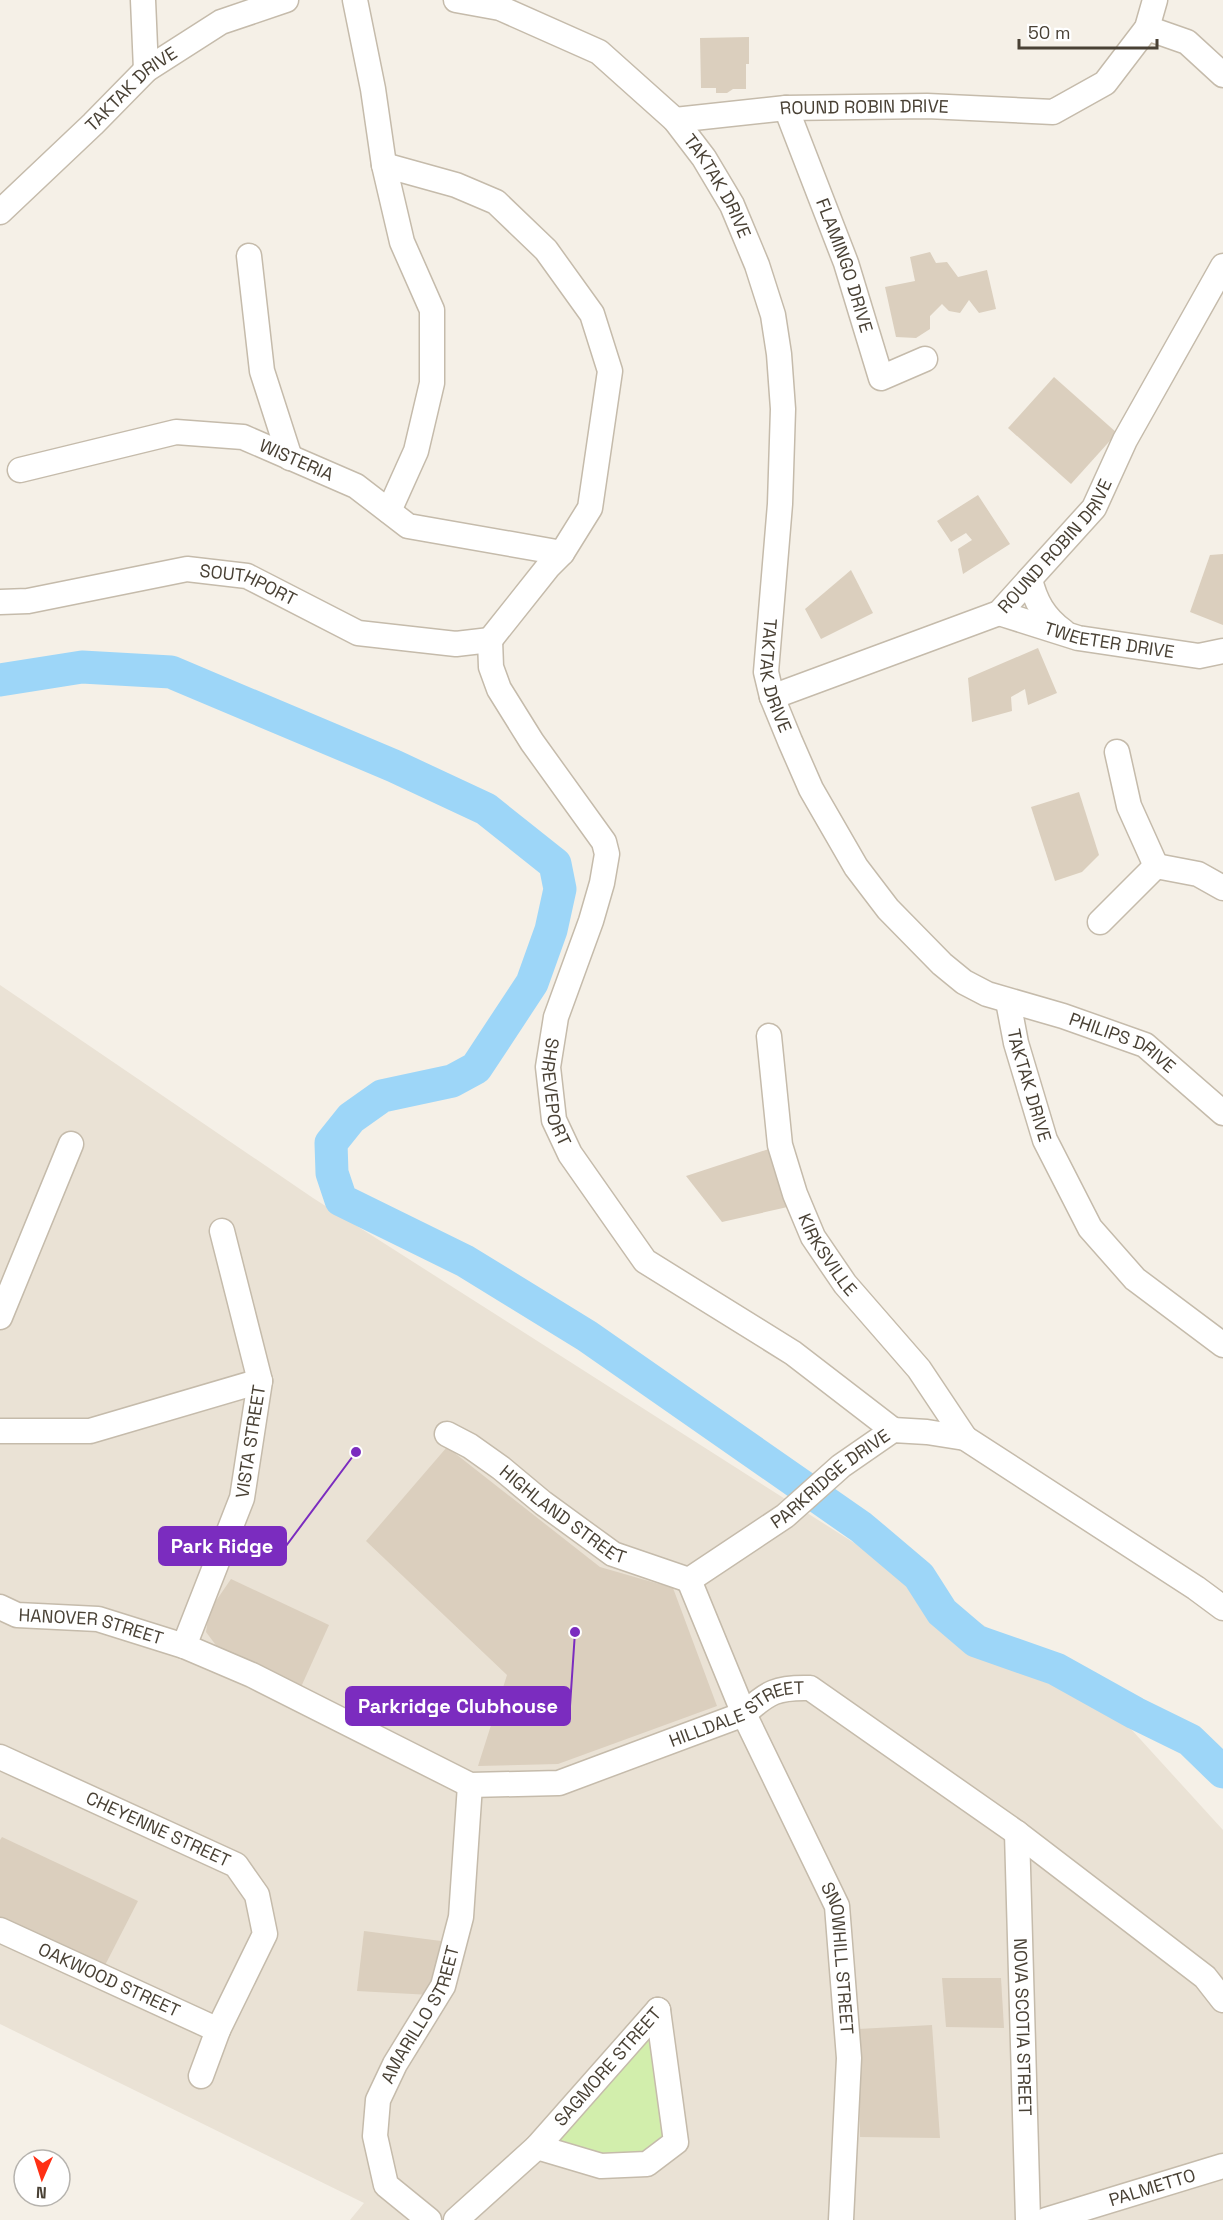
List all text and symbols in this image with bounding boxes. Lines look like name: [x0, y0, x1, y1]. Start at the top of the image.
scale bar: [1019, 12, 1157, 50]
text: 50 m: [1028, 21, 1070, 44]
street label: TAKTAK DRIVE: [80, 41, 181, 136]
street label: ROUND ROBIN DRIVE: [779, 94, 949, 120]
street label: TAKTAK DRIVE: [679, 129, 756, 241]
street label: FLAMINGO DRIVE: [811, 195, 878, 335]
street label: WISTERIA: [256, 434, 337, 486]
street label: ROUND ROBIN DRIVE: [992, 475, 1117, 618]
street label: SOUTHPORT: [198, 559, 301, 611]
street label: TWEETER DRIVE: [1041, 616, 1176, 663]
street label: TAKTAK DRIVE: [755, 618, 797, 736]
street label: PHILIPS DRIVE: [1066, 1007, 1181, 1078]
street label: TAKTAK DRIVE: [1003, 1027, 1057, 1144]
street label: SHREVEPORT: [536, 1036, 577, 1150]
street label: KIRKSVILLE: [793, 1210, 862, 1301]
street label: VISTA STREET: [230, 1383, 270, 1500]
street label: PARKRIDGE DRIVE: [766, 1424, 894, 1533]
street label: HIGHLAND STREET: [495, 1460, 630, 1569]
callout: Park Ridge: [159, 1527, 286, 1565]
text: Park Ridge: [171, 1533, 273, 1559]
street label: HANOVER STREET: [18, 1603, 167, 1650]
street label: HILLDALE STREET: [666, 1676, 805, 1752]
callout: Parkridge Clubhouse: [346, 1687, 570, 1725]
text: Parkridge Clubhouse: [358, 1693, 558, 1719]
street label: CHEYENNE STREET: [82, 1786, 235, 1872]
street label: SNOWHILL STREET: [816, 1878, 859, 2036]
street label: OAKWOOD STREET: [35, 1937, 184, 2022]
street label: NOVA SCOTIA STREET: [1009, 1938, 1037, 2117]
street label: AMARILLO STREET: [375, 1942, 464, 2087]
street label: SAGMORE STREET: [549, 2002, 666, 2131]
north arrow: [12, 2148, 72, 2208]
street label: PALMETTO: [1106, 2163, 1198, 2211]
text: N: [35, 2182, 47, 2203]

